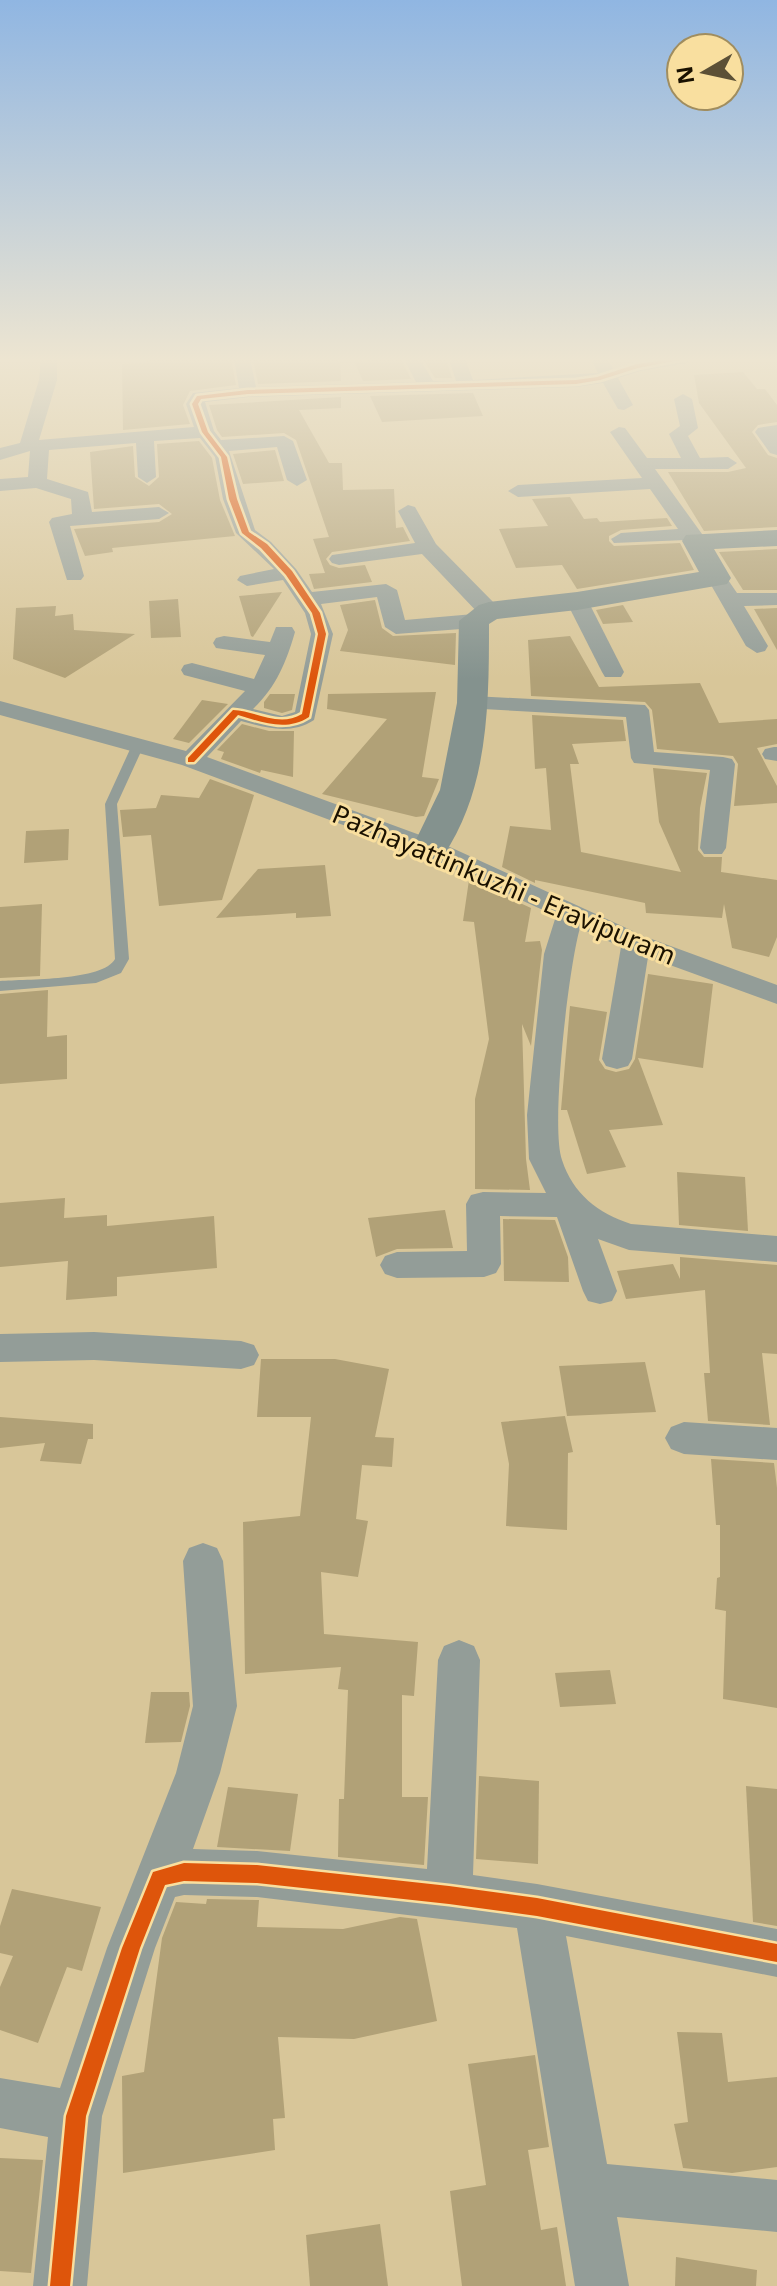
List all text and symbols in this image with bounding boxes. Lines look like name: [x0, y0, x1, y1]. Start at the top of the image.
north arrow: [665, 32, 745, 112]
text: N: [668, 64, 700, 86]
street label: Pazhayattinkuzhi - Eravipuram: [327, 795, 682, 973]

